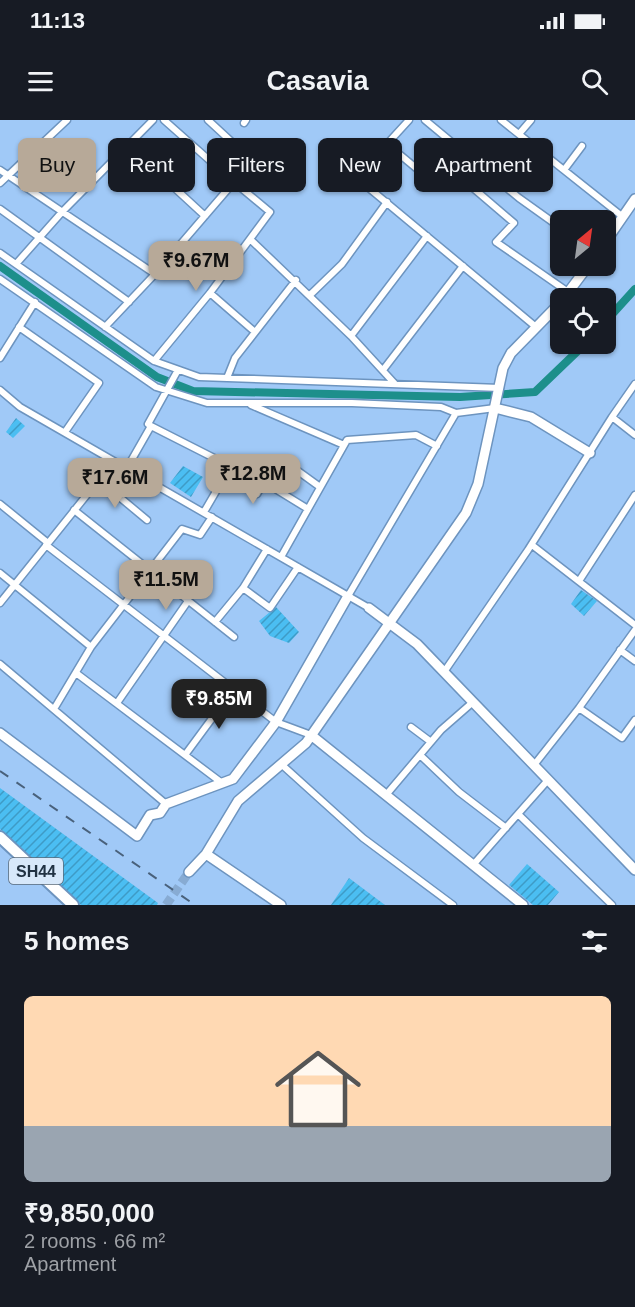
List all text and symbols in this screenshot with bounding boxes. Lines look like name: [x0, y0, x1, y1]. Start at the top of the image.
text: 11:13: [30, 8, 85, 33]
icon: menu: [24, 65, 57, 98]
icon: search: [578, 65, 611, 98]
text: Casavia: [266, 66, 369, 96]
chip: Buy: [18, 138, 96, 192]
chip: Rent: [108, 138, 195, 192]
chip: Filters: [207, 138, 306, 192]
chip: New: [318, 138, 402, 192]
chip: Apartment: [414, 138, 553, 192]
north arrow: [550, 210, 616, 276]
map controls: [550, 210, 616, 354]
pin: ₹9.67M: [147, 241, 245, 292]
text: ₹9.67M: [162, 249, 230, 271]
button: locate: [550, 288, 616, 354]
pin: ₹12.8M: [204, 454, 302, 505]
pin: ₹17.6M: [66, 458, 164, 509]
text: ₹12.8M: [219, 462, 287, 484]
text: ₹17.6M: [81, 466, 149, 488]
pin: ₹11.5M: [117, 560, 215, 611]
text: ₹11.5M: [133, 568, 199, 590]
pin: ₹9.85M: [170, 679, 268, 730]
text: ₹9.85M: [185, 687, 253, 709]
road number: SH44: [9, 858, 63, 884]
icon: filters: [578, 925, 611, 958]
text: 5 homes: [24, 926, 130, 956]
icon: home: [264, 1035, 372, 1143]
text: ₹9,850,000: [24, 1198, 155, 1228]
text: 2 rooms · 66 m²: [24, 1230, 165, 1252]
text: Apartment: [24, 1253, 116, 1275]

